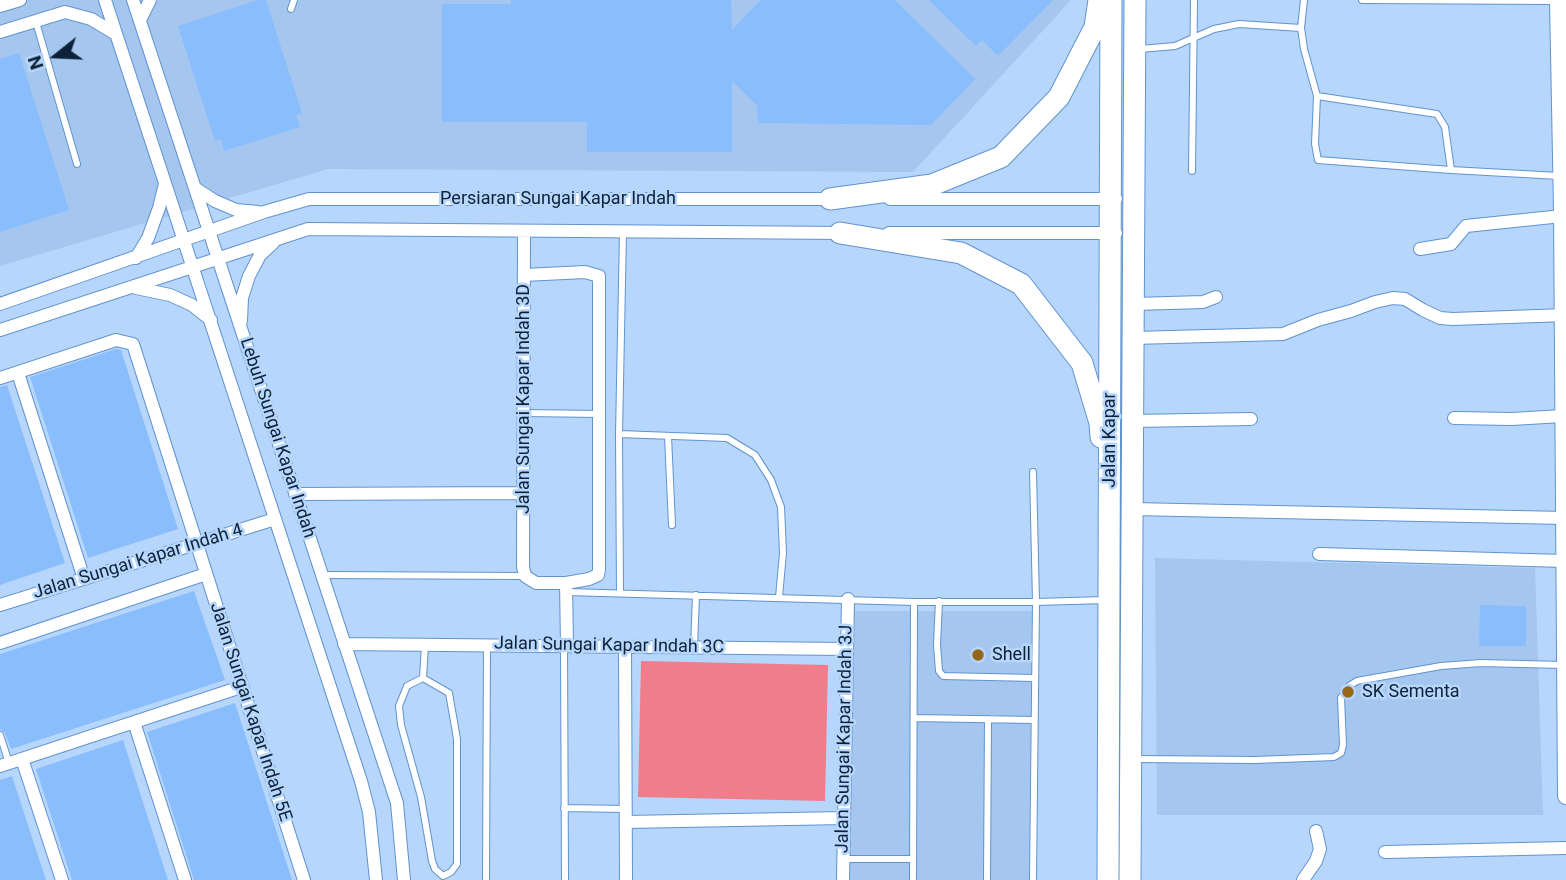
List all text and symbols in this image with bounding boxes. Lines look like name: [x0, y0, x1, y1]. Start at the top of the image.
north arrow: [21, 21, 91, 91]
text: N: [23, 53, 49, 73]
street label: Persiaran Sungai Kapar Indah: [440, 188, 676, 210]
street label: Jalan Sungai Kapar Indah 3D: [513, 284, 535, 514]
street label: Lebuh Sungai Kapar Indah: [234, 335, 320, 541]
street label: Jalan Kapar: [1099, 392, 1121, 488]
street label: Jalan Sungai Kapar Indah 4: [30, 520, 246, 604]
street label: Jalan Sungai Kapar Indah 5E: [204, 600, 296, 824]
street label: Jalan Sungai Kapar Indah 3J: [832, 625, 858, 853]
street label: Jalan Sungai Kapar Indah 3C: [494, 633, 724, 659]
place label: Shell: [992, 644, 1031, 666]
marker: Shell: [970, 647, 986, 663]
place label: SK Sementa: [1362, 681, 1460, 703]
marker: SK Sementa: [1340, 684, 1356, 700]

